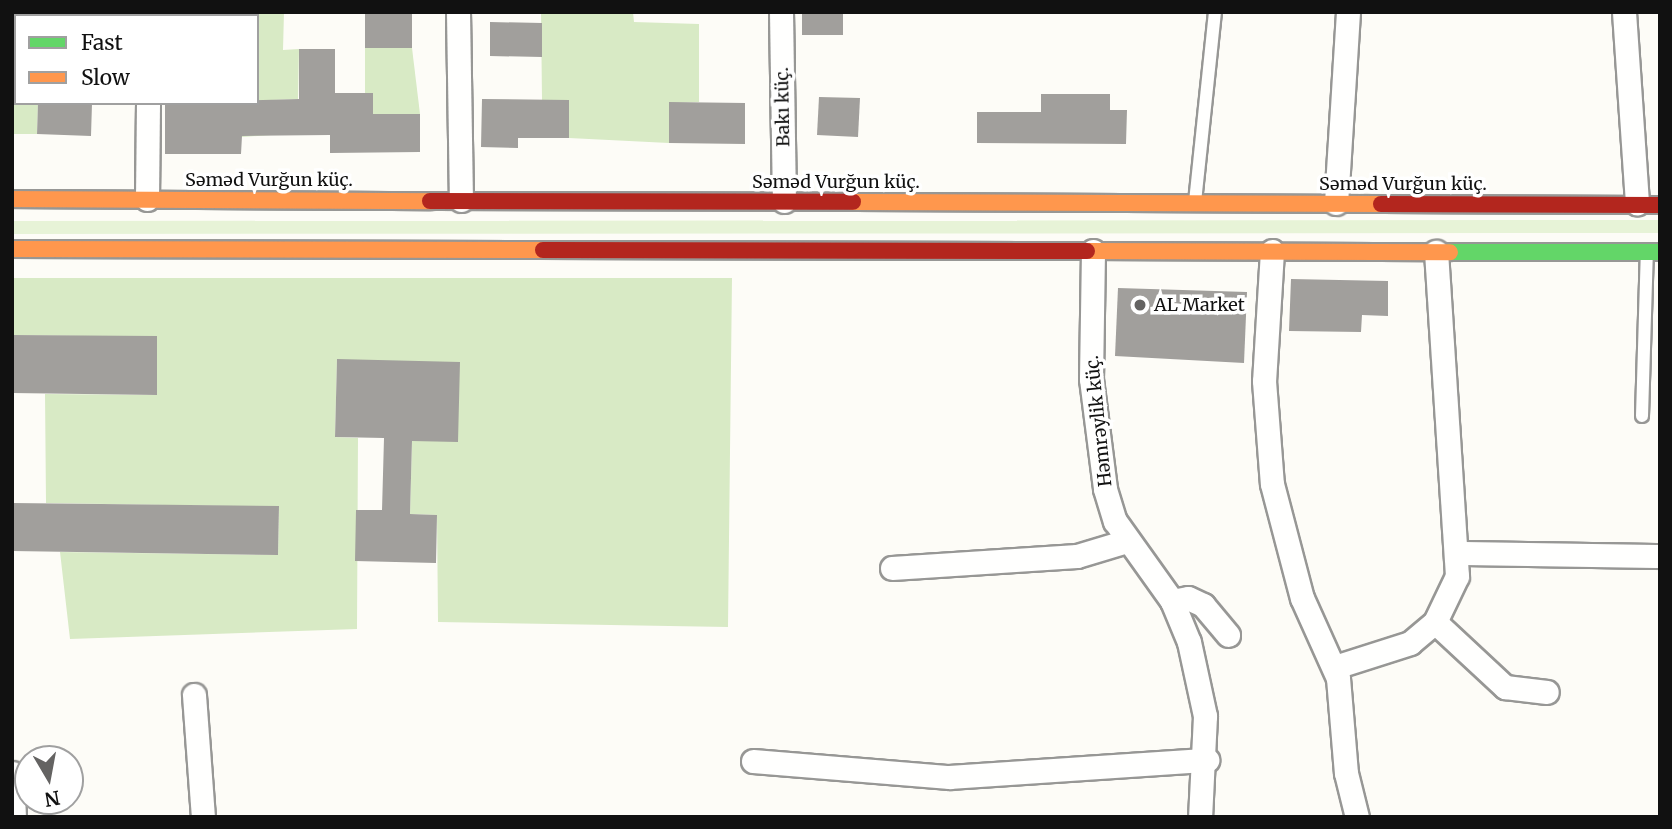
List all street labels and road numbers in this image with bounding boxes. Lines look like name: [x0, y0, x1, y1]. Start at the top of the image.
street label: Bakı küç.: [772, 67, 794, 147]
street label: Səməd Vurğun küç.: [185, 169, 353, 191]
street label: Səməd Vurğun küç.: [752, 171, 920, 193]
street label: Səməd Vurğun küç.: [1319, 173, 1487, 195]
street label: Həmrəylik küç.: [1081, 354, 1117, 488]

